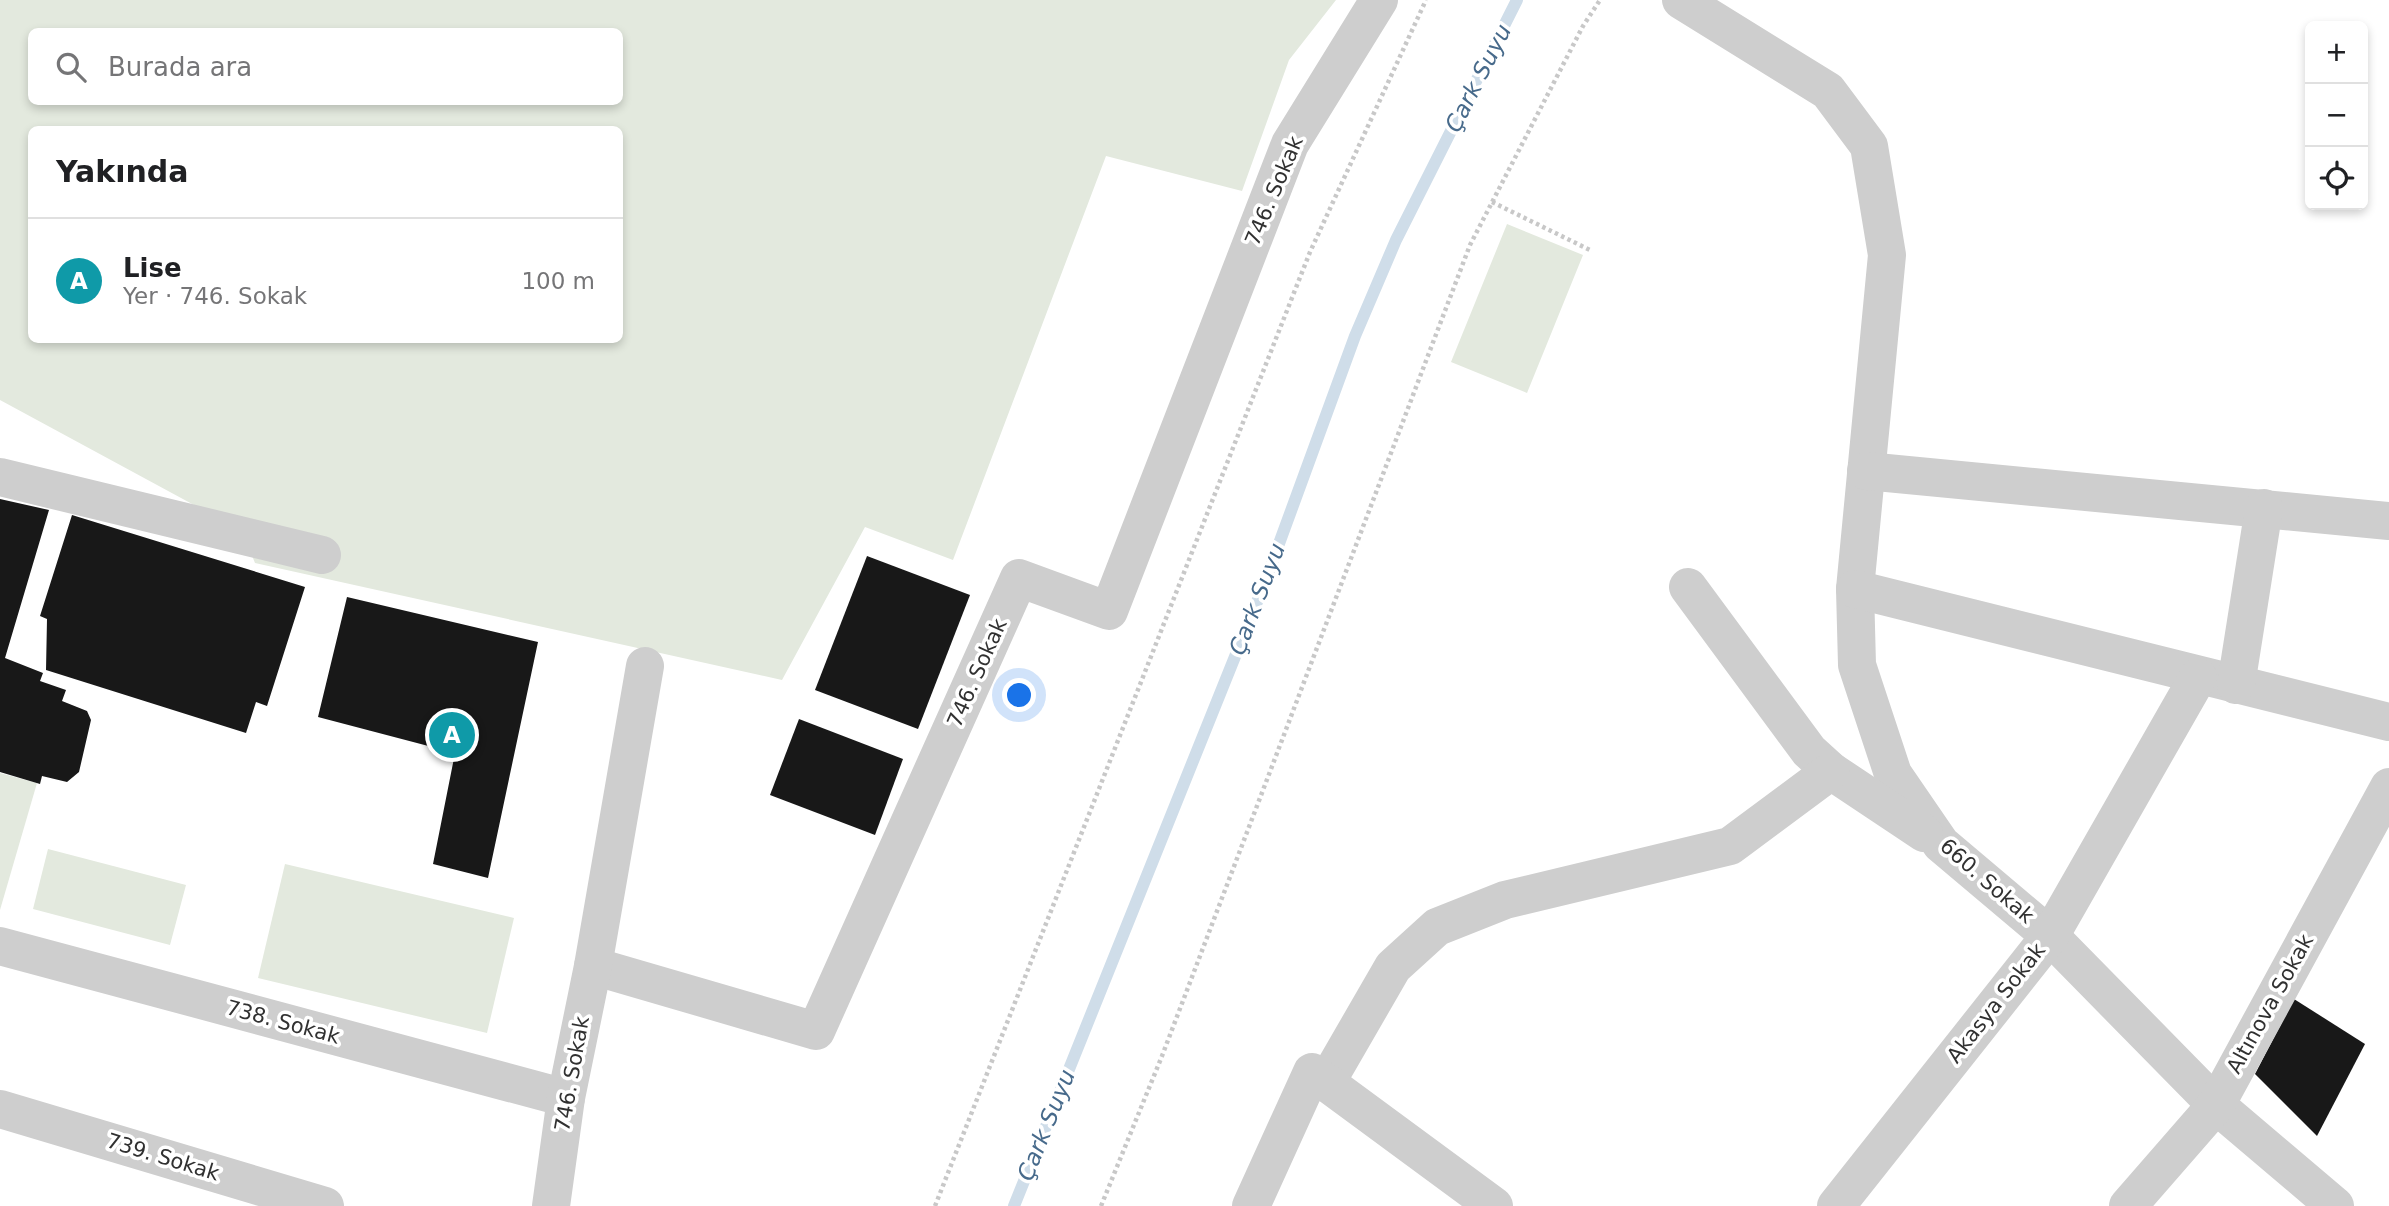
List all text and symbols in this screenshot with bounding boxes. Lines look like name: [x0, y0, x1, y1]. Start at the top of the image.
water label: Çark Suyu: [1440, 20, 1516, 136]
map controls: [2305, 21, 2368, 210]
button: +: [2305, 21, 2368, 84]
search box: [28, 28, 623, 105]
icon: search: [52, 48, 90, 86]
text: Burada ara: [108, 52, 252, 82]
button: −: [2305, 84, 2368, 147]
street label: 746. Sokak: [1240, 132, 1308, 249]
button: locate: [2305, 147, 2368, 210]
text: Yakında: [56, 154, 189, 189]
text: Lise: [123, 253, 182, 283]
text: A: [70, 268, 88, 294]
text: 100 m: [521, 268, 595, 294]
text: Yer · 746. Sokak: [123, 283, 307, 309]
water label: Çark Suyu: [1224, 539, 1290, 659]
street label: 746. Sokak: [942, 614, 1012, 731]
your location: [1002, 678, 1036, 712]
pin: A: [429, 709, 475, 761]
street label: 660. Sokak: [1935, 834, 2039, 929]
street label: Altınova Sokak: [2222, 929, 2319, 1078]
street label: Akasya Sokak: [1942, 938, 2051, 1068]
street label: 738. Sokak: [224, 995, 343, 1049]
street label: 746. Sokak: [550, 1014, 594, 1133]
water label: Çark Suyu: [1012, 1066, 1080, 1184]
street label: 739. Sokak: [104, 1129, 223, 1186]

